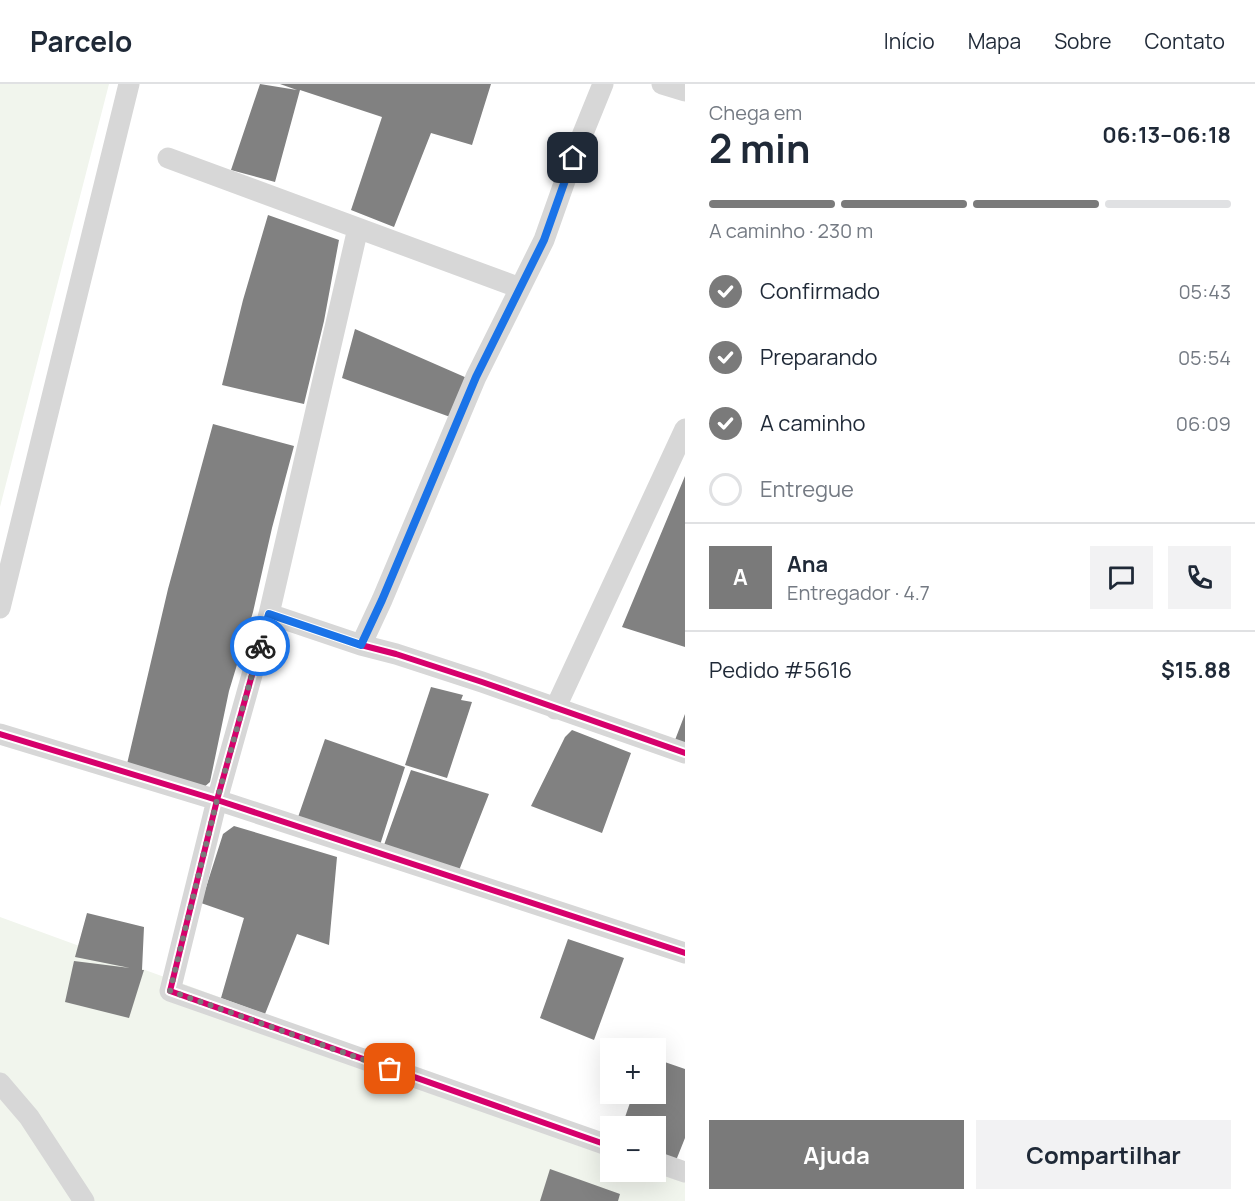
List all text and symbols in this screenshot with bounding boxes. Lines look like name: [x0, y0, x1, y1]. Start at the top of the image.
text: Parcelo: [30, 22, 132, 60]
text: Início: [884, 27, 935, 55]
text: Mapa: [968, 27, 1021, 55]
text: Sobre: [1054, 27, 1112, 55]
text: Contato: [1145, 27, 1225, 55]
text: Chega em: [709, 99, 802, 126]
text: 06:13–06:18: [1102, 120, 1231, 150]
text: 2 min: [709, 121, 810, 175]
pin: [547, 132, 598, 183]
icon: home: [556, 141, 589, 174]
text: A caminho · 230 m: [709, 217, 873, 244]
icon: check: [709, 275, 742, 308]
text: Confirmado: [760, 276, 880, 306]
text: 05:43: [1178, 278, 1231, 305]
icon: check: [709, 341, 742, 374]
text: Preparando: [760, 342, 878, 372]
text: 05:54: [1178, 344, 1231, 371]
icon: check: [709, 407, 742, 440]
text: A caminho: [760, 408, 866, 438]
text: 06:09: [1176, 410, 1231, 437]
text: Entregue: [760, 474, 854, 504]
button: chat: [1090, 546, 1153, 609]
button: phone: [1168, 546, 1231, 609]
text: Ana: [787, 549, 828, 579]
text: A: [733, 562, 748, 592]
text: Entregador · 4.7: [787, 579, 930, 606]
courier: [230, 616, 290, 676]
icon: bike: [244, 630, 277, 663]
text: Pedido #5616: [709, 655, 852, 685]
text: $15.88: [1161, 655, 1231, 685]
map controls: [600, 1038, 666, 1182]
button: +: [600, 1038, 666, 1104]
pin: [364, 1043, 415, 1094]
icon: bag: [373, 1052, 406, 1085]
button: −: [600, 1116, 666, 1182]
button: Ajuda: [709, 1120, 964, 1189]
button: Compartilhar: [976, 1120, 1231, 1189]

